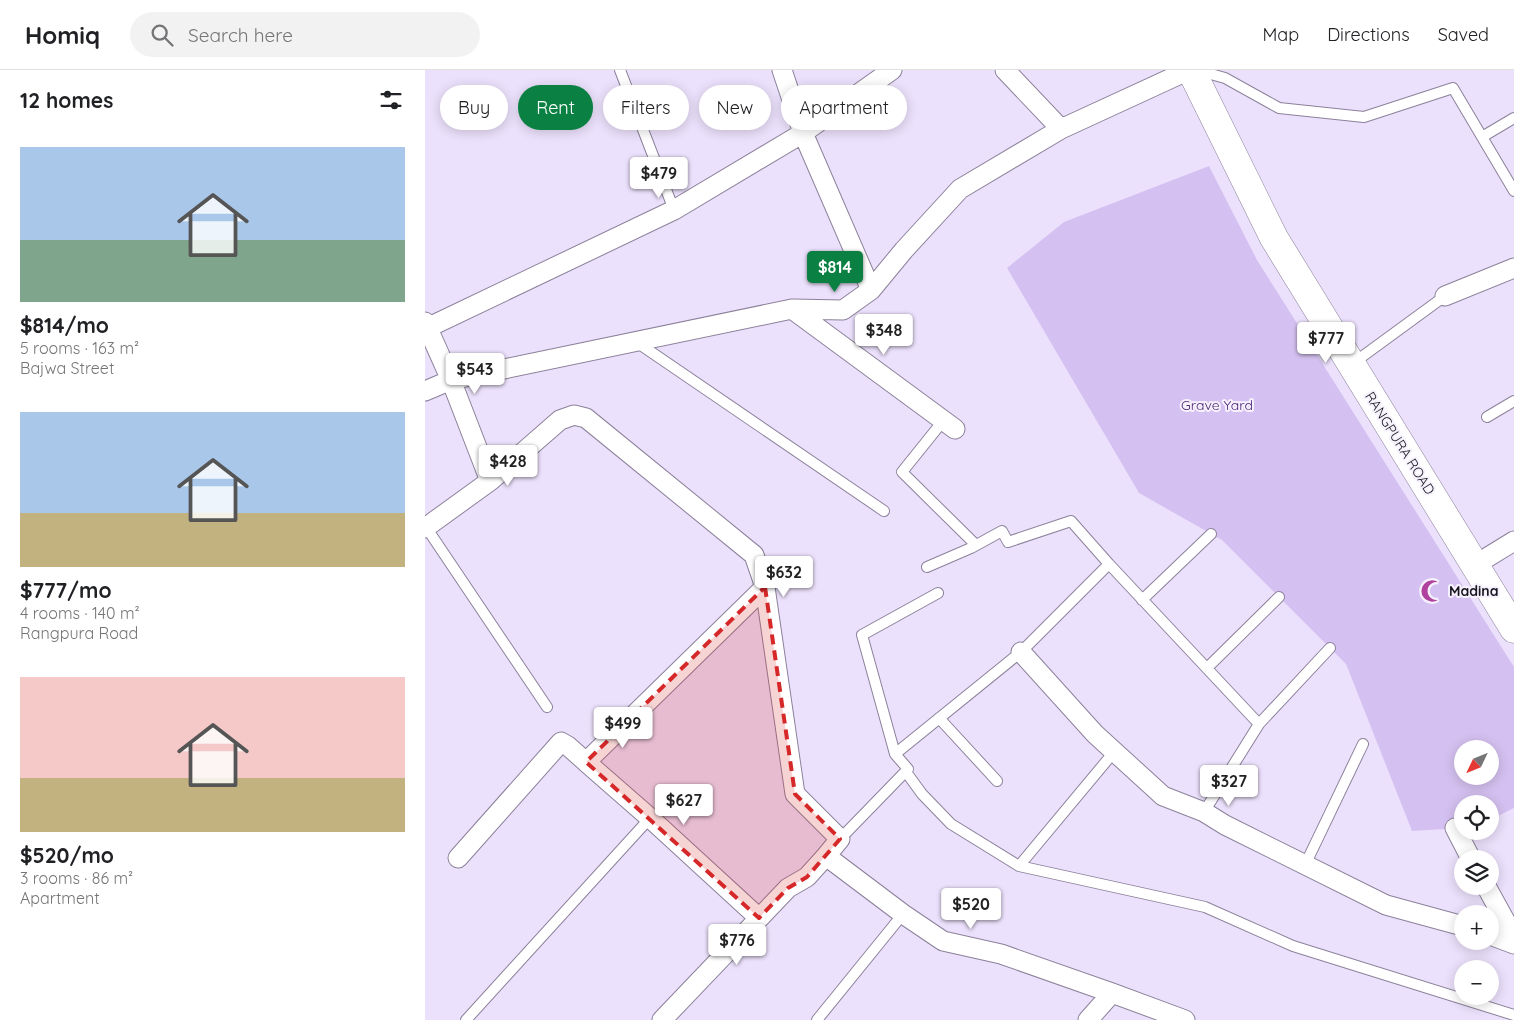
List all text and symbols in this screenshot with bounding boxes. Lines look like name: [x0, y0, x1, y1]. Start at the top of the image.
search box: [130, 12, 480, 57]
text: Homiq: [25, 20, 100, 50]
icon: search: [148, 21, 176, 49]
text: Search here: [188, 23, 293, 47]
text: Map: [1262, 23, 1299, 46]
text: Directions: [1327, 23, 1410, 46]
text: Saved: [1438, 23, 1489, 46]
chip: Buy: [440, 85, 508, 130]
chip: Rent: [518, 85, 593, 130]
chip: Filters: [603, 85, 689, 130]
chip: New: [699, 85, 771, 130]
chip: Apartment: [781, 85, 907, 130]
icon: filters: [377, 86, 405, 114]
text: 12 homes: [20, 87, 113, 113]
pin: $479: [629, 156, 689, 199]
text: $479: [641, 163, 677, 183]
icon: home: [168, 180, 258, 270]
pin: $814: [805, 250, 865, 293]
text: $814: [818, 257, 852, 277]
text: $814/mo: [20, 312, 109, 338]
pin: $348: [854, 314, 914, 356]
text: $348: [866, 320, 902, 340]
pin: $777: [1296, 322, 1356, 364]
text: $777: [1308, 328, 1344, 348]
text: 5 rooms · 163 m²: [20, 338, 139, 358]
pin: $543: [445, 352, 505, 395]
text: Bajwa Street: [20, 358, 114, 378]
text: $543: [457, 359, 493, 379]
street label: RANGPURA ROAD: [1361, 388, 1439, 498]
park label: Grave Yard: [1181, 396, 1253, 414]
pin: $428: [478, 444, 538, 487]
icon: home: [168, 445, 258, 535]
text: $428: [490, 451, 526, 471]
pin: $632: [754, 556, 814, 598]
text: $632: [766, 562, 802, 582]
text: $777/mo: [20, 577, 112, 603]
mosque icon: Madina: [1419, 578, 1445, 604]
place label: Madina: [1449, 582, 1499, 600]
text: 4 rooms · 140 m²: [20, 603, 140, 623]
text: Rangpura Road: [20, 623, 138, 643]
pin: $499: [593, 706, 653, 749]
icon: home: [168, 710, 258, 800]
text: $499: [605, 713, 641, 733]
north arrow: [1454, 740, 1499, 785]
map controls: [1454, 740, 1499, 1005]
pin: $327: [1199, 764, 1259, 807]
text: $327: [1211, 771, 1247, 791]
pin: $627: [654, 784, 714, 826]
text: $627: [666, 790, 702, 810]
button: locate: [1454, 795, 1499, 840]
text: $520/mo: [20, 842, 114, 868]
button: layers: [1454, 850, 1499, 895]
text: 3 rooms · 86 m²: [20, 868, 133, 888]
text: Apartment: [20, 888, 100, 908]
pin: $520: [941, 888, 1001, 930]
text: $520: [952, 894, 990, 914]
button: +: [1454, 905, 1499, 950]
pin: $776: [707, 924, 767, 966]
text: $776: [719, 930, 755, 950]
button: −: [1454, 960, 1499, 1005]

